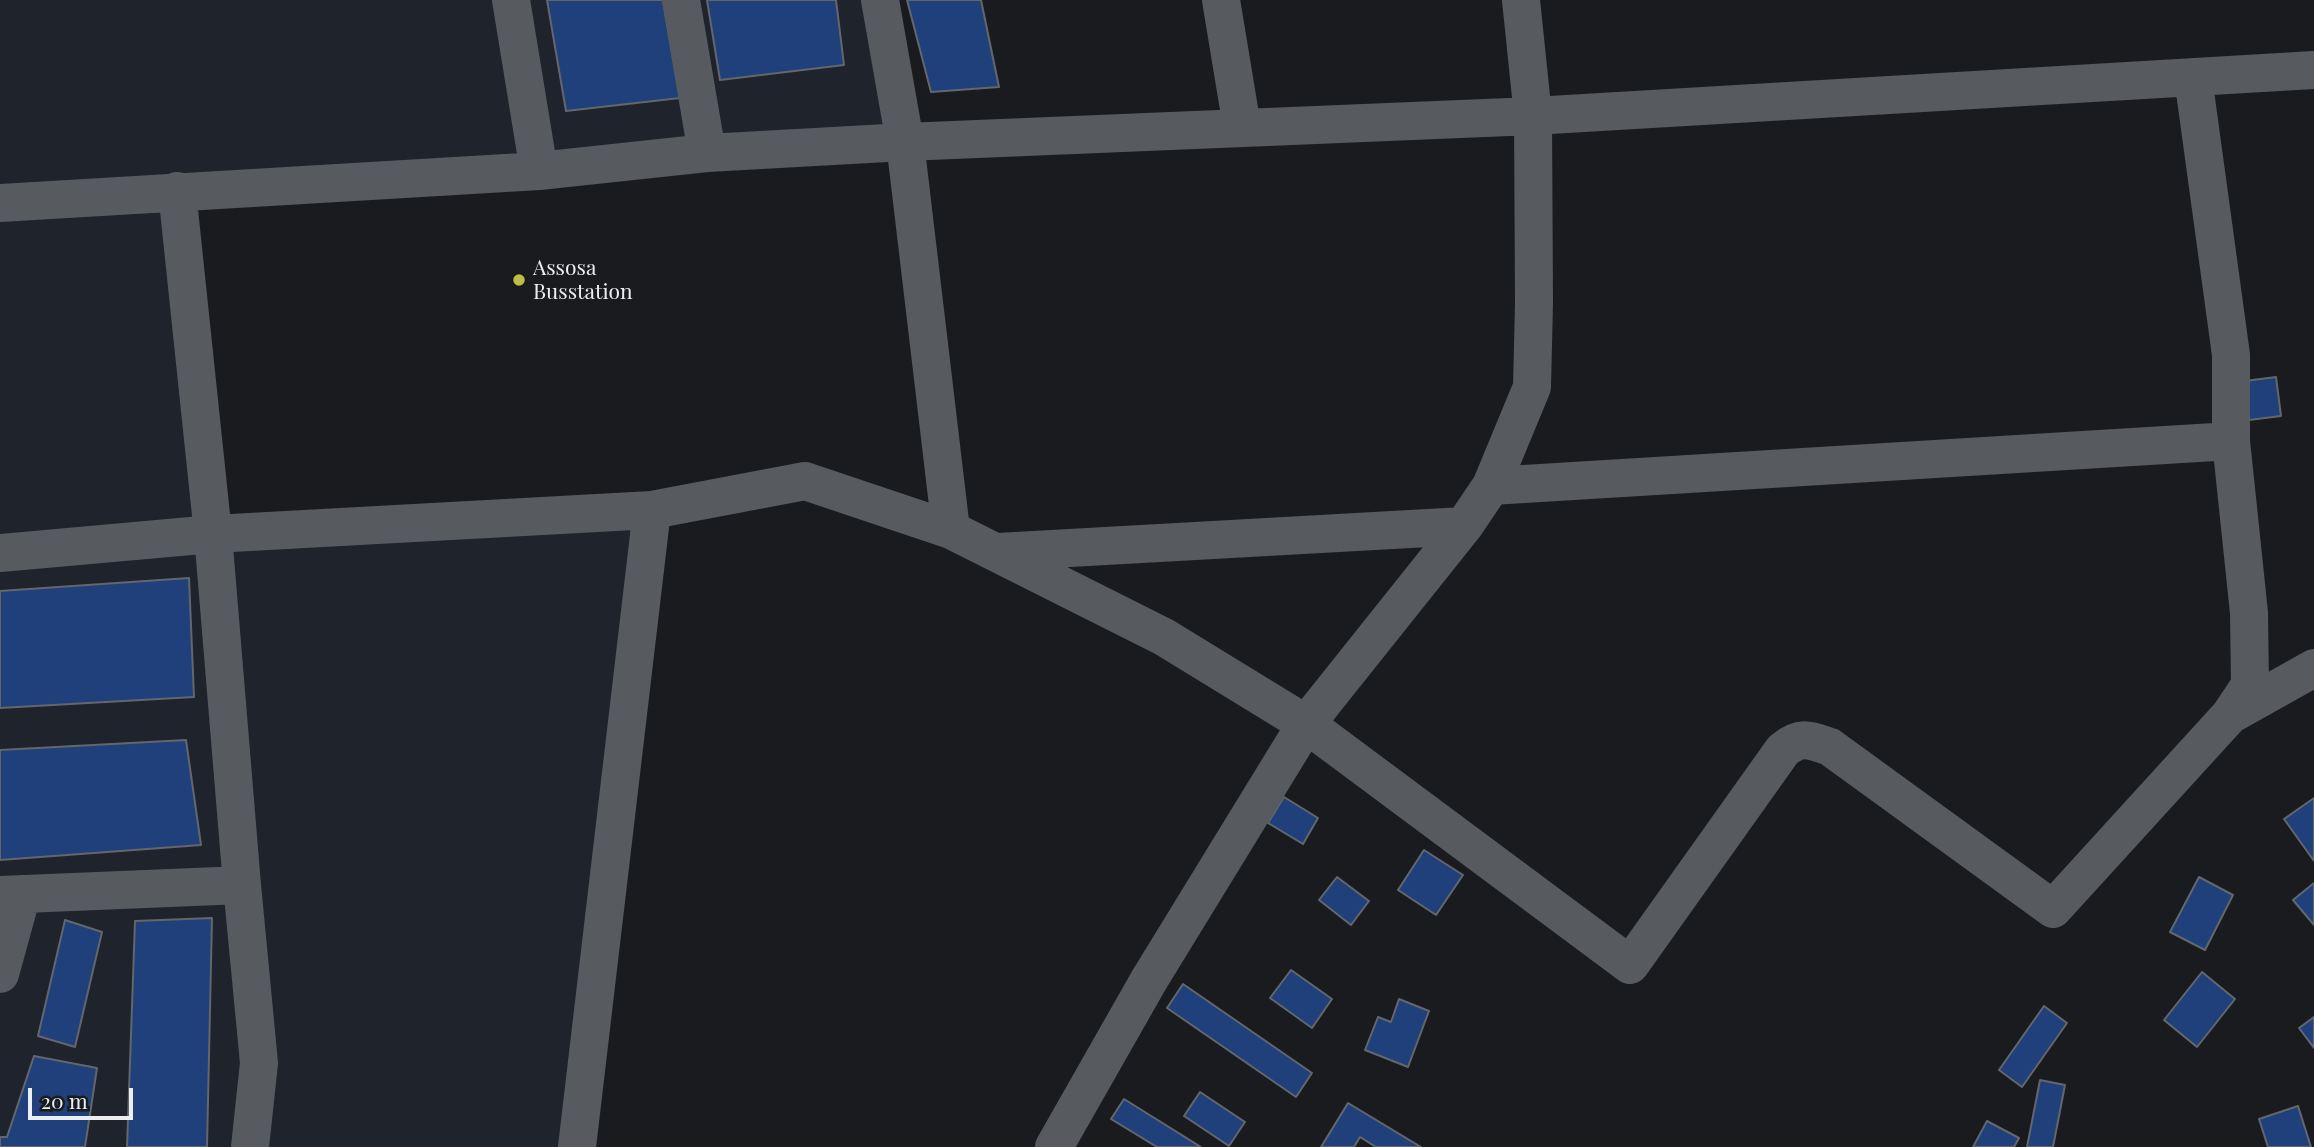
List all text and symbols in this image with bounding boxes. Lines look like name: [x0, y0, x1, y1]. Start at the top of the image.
place label: Assosa Busstation: [533, 255, 633, 305]
marker: Assosa Busstation: [511, 272, 527, 288]
scale bar: [32, 1074, 136, 1118]
text: 20 m: [41, 1086, 88, 1114]

